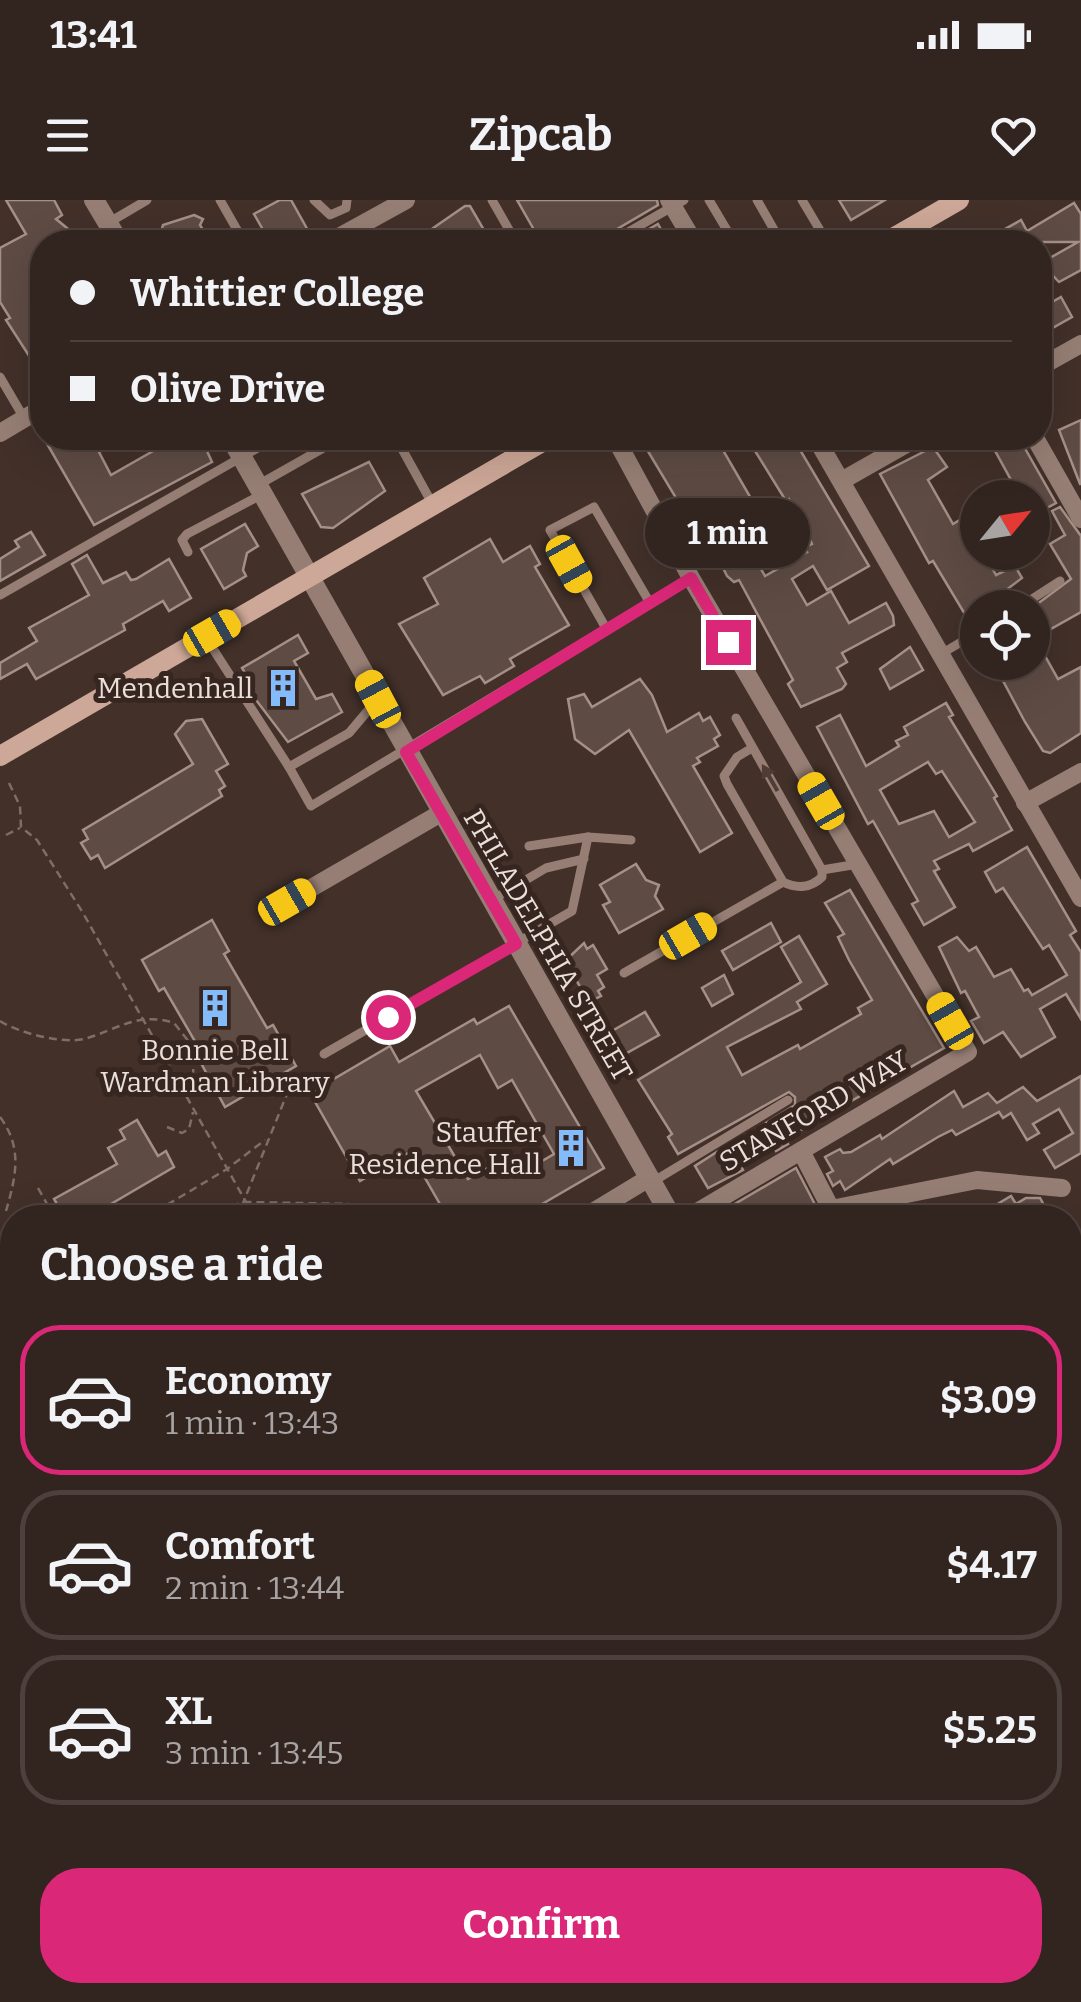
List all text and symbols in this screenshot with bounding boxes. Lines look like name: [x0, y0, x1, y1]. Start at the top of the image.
text: 13:41: [50, 12, 137, 58]
icon: menu: [40, 108, 95, 163]
text: Zipcab: [469, 108, 612, 162]
icon: heart: [986, 108, 1041, 163]
text: Whittier College: [130, 270, 424, 316]
text: Olive Drive: [130, 366, 325, 412]
north arrow: [960, 480, 1050, 570]
map controls: [960, 480, 1050, 680]
callout: 1 min: [646, 497, 810, 567]
text: 1 min: [687, 514, 768, 552]
car: [541, 530, 597, 598]
button: locate: [960, 590, 1050, 680]
car: [179, 605, 245, 661]
route end: [706, 620, 751, 665]
car: [351, 665, 405, 733]
building icon: Mendenhall: [262, 667, 304, 709]
place label: Mendenhall: [97, 672, 253, 705]
one-way arrow: [761, 764, 779, 792]
car: [793, 768, 849, 834]
street label: PHILADELPHIA STREET: [457, 803, 639, 1087]
car: [254, 874, 320, 930]
car: [655, 908, 721, 964]
building icon: Bonnie Bell Wardman Library: [194, 987, 236, 1029]
car: [922, 988, 978, 1054]
route start: [366, 995, 411, 1040]
place label: Bonnie Bell Wardman Library: [100, 1034, 330, 1099]
street label: STANFORD WAY: [714, 1043, 914, 1179]
place label: Stauffer Residence Hall: [348, 1116, 541, 1181]
building icon: Stauffer Residence Hall: [550, 1127, 592, 1169]
text: Choose a ride: [40, 1238, 323, 1292]
icon: car: [45, 1355, 135, 1445]
text: Economy: [165, 1358, 331, 1404]
text: $3.09: [940, 1377, 1037, 1423]
text: 1 min · 13:43: [165, 1404, 339, 1442]
icon: car: [45, 1520, 135, 1610]
text: Comfort: [165, 1523, 315, 1569]
text: $4.17: [946, 1542, 1037, 1588]
text: 2 min · 13:44: [165, 1569, 344, 1607]
icon: car: [45, 1685, 135, 1775]
text: XL: [165, 1688, 212, 1734]
text: $5.25: [943, 1707, 1037, 1753]
text: 3 min · 13:45: [165, 1734, 343, 1772]
button: Confirm: [40, 1868, 1042, 1983]

